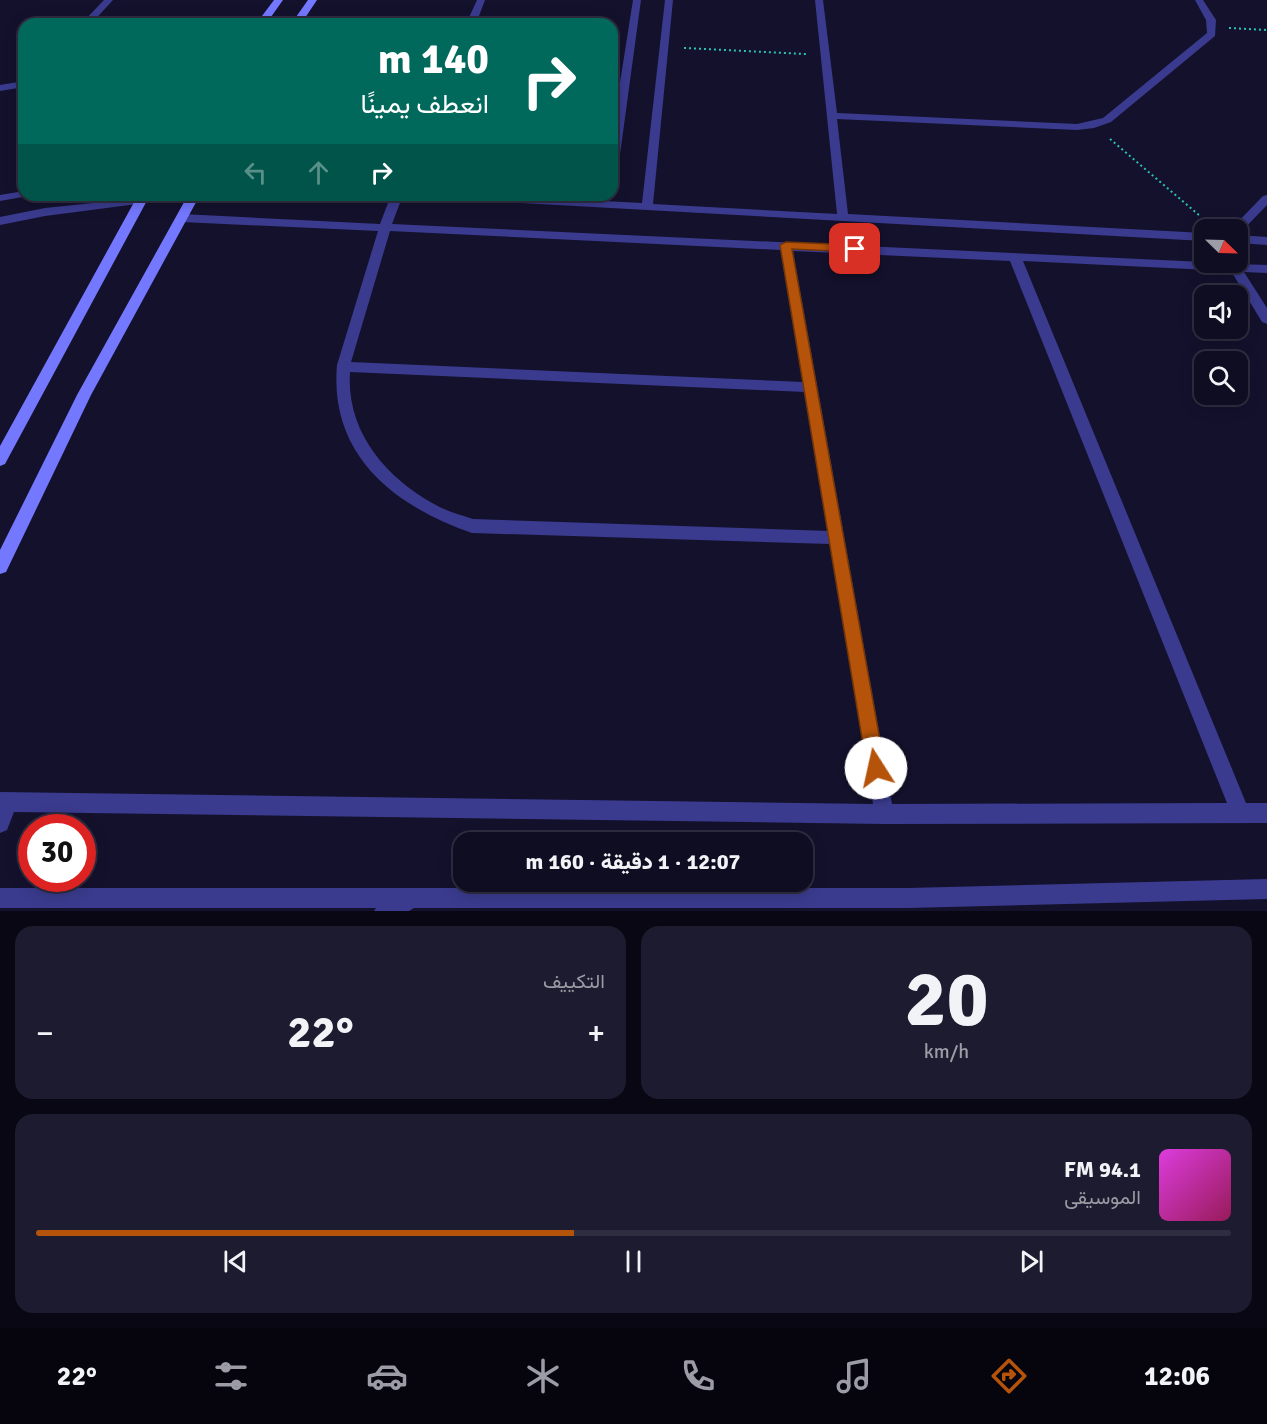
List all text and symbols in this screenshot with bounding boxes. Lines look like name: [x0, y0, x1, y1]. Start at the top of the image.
text: 140 m: [378, 34, 489, 85]
icon: right: [510, 42, 588, 120]
text: انعطف يمينًا: [360, 88, 489, 121]
icon: left: [239, 156, 272, 189]
icon: ahead: [302, 156, 335, 189]
icon: right: [365, 156, 398, 189]
north arrow: [1194, 219, 1248, 273]
map controls: [1194, 219, 1248, 405]
pin: [829, 223, 880, 274]
icon: arrive: [838, 232, 871, 265]
button: sound: [1194, 285, 1248, 339]
button: search: [1194, 351, 1248, 405]
position arrow: [844, 736, 908, 800]
speed limit sign: 30: [18, 814, 96, 892]
text: 12:07 · 1 دقيقة · 160 m: [526, 848, 740, 875]
text: 20: [904, 952, 989, 1048]
text: التكييف: [543, 969, 605, 994]
text: 22°: [287, 1005, 354, 1060]
text: −: [36, 1013, 54, 1054]
text: +: [587, 1013, 605, 1054]
text: km/h: [924, 1039, 969, 1064]
text: 94.1 FM: [1064, 1156, 1141, 1183]
text: الموسيقى: [1064, 1185, 1141, 1210]
icon: previous: [219, 1245, 252, 1278]
icon: pause: [617, 1245, 650, 1278]
icon: next: [1015, 1245, 1048, 1278]
icon: filters: [210, 1355, 252, 1397]
icon: car: [366, 1355, 408, 1397]
icon: climate: [522, 1355, 564, 1397]
icon: phone: [677, 1355, 719, 1397]
icon: music: [833, 1355, 875, 1397]
icon: directions: [988, 1355, 1030, 1397]
text: 22°: [57, 1360, 97, 1393]
text: 12:06: [1144, 1360, 1210, 1393]

